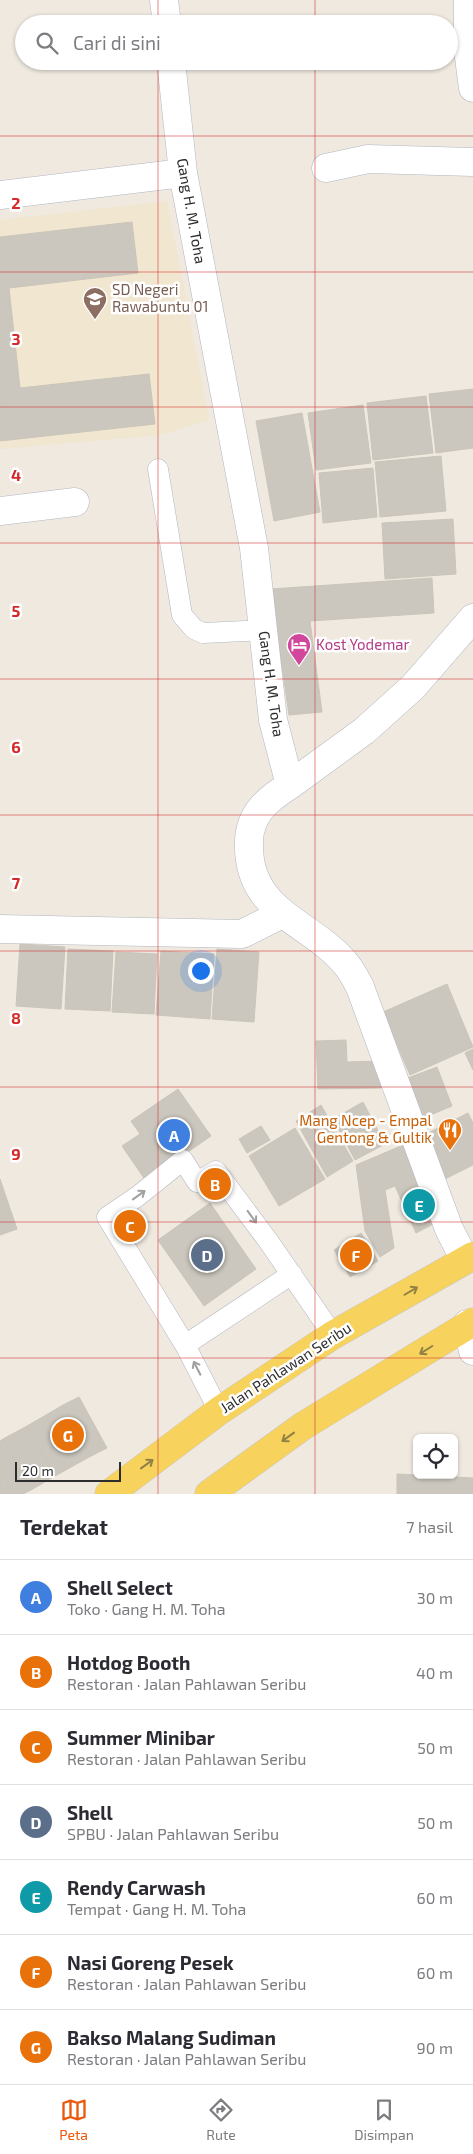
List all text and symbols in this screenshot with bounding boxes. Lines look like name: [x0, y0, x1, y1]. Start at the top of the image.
search box: [15, 15, 458, 70]
icon: search: [33, 29, 61, 57]
text: Cari di sini: [73, 31, 161, 54]
street label: Gang H. M. Toha: [174, 157, 210, 265]
text: 2: [11, 193, 21, 212]
place label: SD Negeri Rawabuntu 01: [112, 280, 209, 315]
school or university icon: SD Negeri Rawabuntu 01: [82, 286, 108, 320]
text: 3: [11, 329, 21, 348]
text: 4: [11, 465, 21, 484]
text: 5: [12, 601, 21, 620]
street label: Gang H. M. Toha: [256, 630, 288, 738]
hotel icon: Kost Yodemar: [286, 632, 312, 666]
place label: Kost Yodemar: [316, 635, 410, 653]
text: 6: [11, 737, 21, 756]
text: 7: [12, 873, 21, 892]
your location: [188, 958, 214, 984]
text: 8: [11, 1008, 21, 1027]
place label: Mang Ncep - Empal Gentong & Gultik: [299, 1111, 433, 1146]
pin: A: [158, 1116, 190, 1154]
restaurant icon: Mang Ncep - Empal Gentong & Gultik: [437, 1117, 463, 1151]
text: 9: [11, 1144, 21, 1163]
pin: B: [199, 1165, 231, 1203]
pin: E: [403, 1186, 435, 1224]
one-way arrow: [132, 1190, 145, 1201]
pin: C: [114, 1207, 146, 1245]
one-way arrow: [246, 1210, 257, 1223]
pin: D: [191, 1236, 223, 1274]
pin: F: [340, 1236, 372, 1274]
one-way arrow: [404, 1285, 418, 1295]
street label: Jalan Pahlawan Seribu: [217, 1318, 354, 1416]
one-way arrow: [419, 1346, 433, 1356]
one-way arrow: [192, 1361, 201, 1376]
pin: G: [52, 1416, 84, 1454]
one-way arrow: [281, 1432, 295, 1442]
map controls: [413, 1434, 458, 1479]
button: locate: [413, 1434, 458, 1479]
scale bar: [15, 1459, 121, 1482]
one-way arrow: [140, 1459, 154, 1469]
text: 20 m: [22, 1462, 54, 1479]
text: Terdekat: [20, 1514, 108, 1539]
text: 7 hasil: [406, 1517, 453, 1536]
text: Shell Select: [67, 1576, 173, 1599]
text: A: [31, 1588, 41, 1607]
text: 30 m: [417, 1588, 453, 1607]
text: Toko · Gang H. M. Toha: [67, 1599, 226, 1618]
text: Hotdog Booth: [67, 1651, 191, 1674]
text: B: [31, 1663, 41, 1682]
text: 40 m: [416, 1663, 453, 1682]
text: Restoran · Jalan Pahlawan Seribu: [67, 1674, 306, 1693]
text: Summer Minibar: [67, 1726, 215, 1749]
text: C: [31, 1738, 41, 1757]
text: 50 m: [417, 1738, 453, 1757]
text: Restoran · Jalan Pahlawan Seribu: [67, 1749, 306, 1768]
text: Shell: [67, 1801, 113, 1824]
text: D: [31, 1813, 41, 1832]
text: 50 m: [417, 1813, 453, 1832]
text: SPBU · Jalan Pahlawan Seribu: [67, 1824, 279, 1843]
text: Rendy Carwash: [67, 1876, 206, 1899]
text: E: [31, 1888, 41, 1907]
text: 60 m: [417, 1888, 453, 1907]
text: Tempat · Gang H. M. Toha: [67, 1899, 246, 1918]
text: Nasi Goreng Pesek: [67, 1951, 234, 1974]
text: F: [32, 1963, 40, 1982]
text: 60 m: [417, 1963, 453, 1982]
text: Restoran · Jalan Pahlawan Seribu: [67, 1974, 306, 1993]
text: Bakso Malang Sudiman: [67, 2026, 276, 2049]
text: G: [31, 2038, 41, 2057]
text: 90 m: [417, 2038, 453, 2057]
text: Restoran · Jalan Pahlawan Seribu: [67, 2049, 306, 2068]
tab: Peta: [59, 2096, 88, 2143]
tab: Rute: [206, 2096, 236, 2143]
tab: Disimpan: [354, 2096, 414, 2143]

